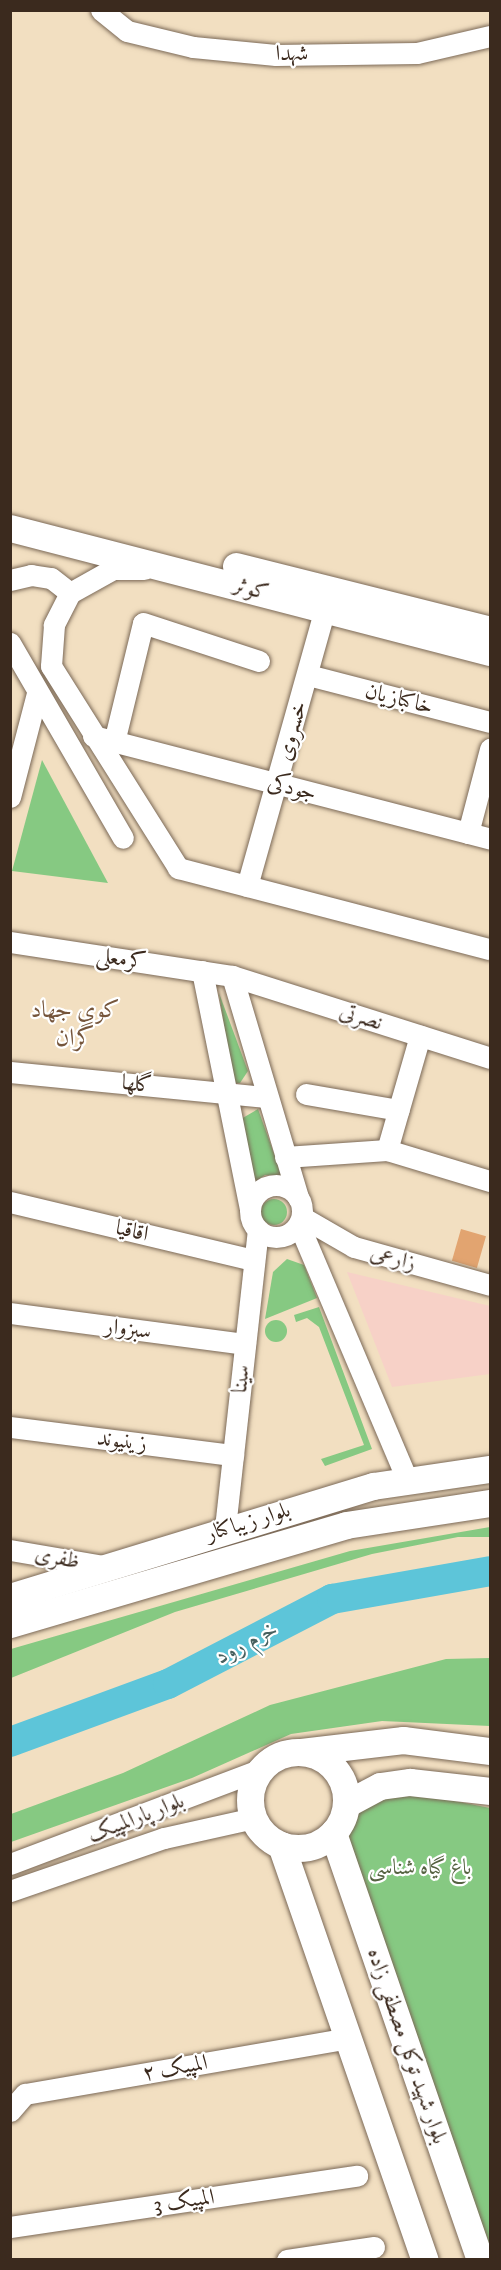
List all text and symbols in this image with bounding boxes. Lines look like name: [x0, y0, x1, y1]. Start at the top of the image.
street label: شهدا: [276, 41, 308, 67]
street label: کوثر: [230, 572, 272, 606]
street label: خاکبازیان: [362, 678, 436, 720]
street label: خسروی: [271, 698, 313, 764]
street label: جودکی: [265, 769, 319, 807]
street label: کرمعلی: [94, 942, 148, 976]
district label: کوی جهاد گران: [31, 997, 119, 1053]
street label: نصرتی: [336, 998, 386, 1036]
street label: گلها: [120, 1069, 154, 1099]
street label: اقاقیا: [113, 1214, 151, 1248]
street label: زارعی: [367, 1239, 419, 1277]
street label: سبزوار: [103, 1313, 153, 1345]
street label: سینا: [226, 1364, 256, 1394]
street label: زینیوند: [95, 1425, 149, 1457]
street label: بلوار زیباکنار: [202, 1497, 294, 1547]
street label: ظفری: [32, 1541, 82, 1575]
water label: خرم رود: [211, 1615, 283, 1671]
street label: بلوار پارالمپیک: [84, 1788, 188, 1848]
park label: باغ گیاه شناسی: [369, 1855, 471, 1881]
street label: بلوار شهید توکل مصطفی زاده: [361, 1945, 453, 2147]
street label: المپیک ۲: [140, 2049, 210, 2087]
street label: المپیک 3: [152, 2184, 216, 2218]

